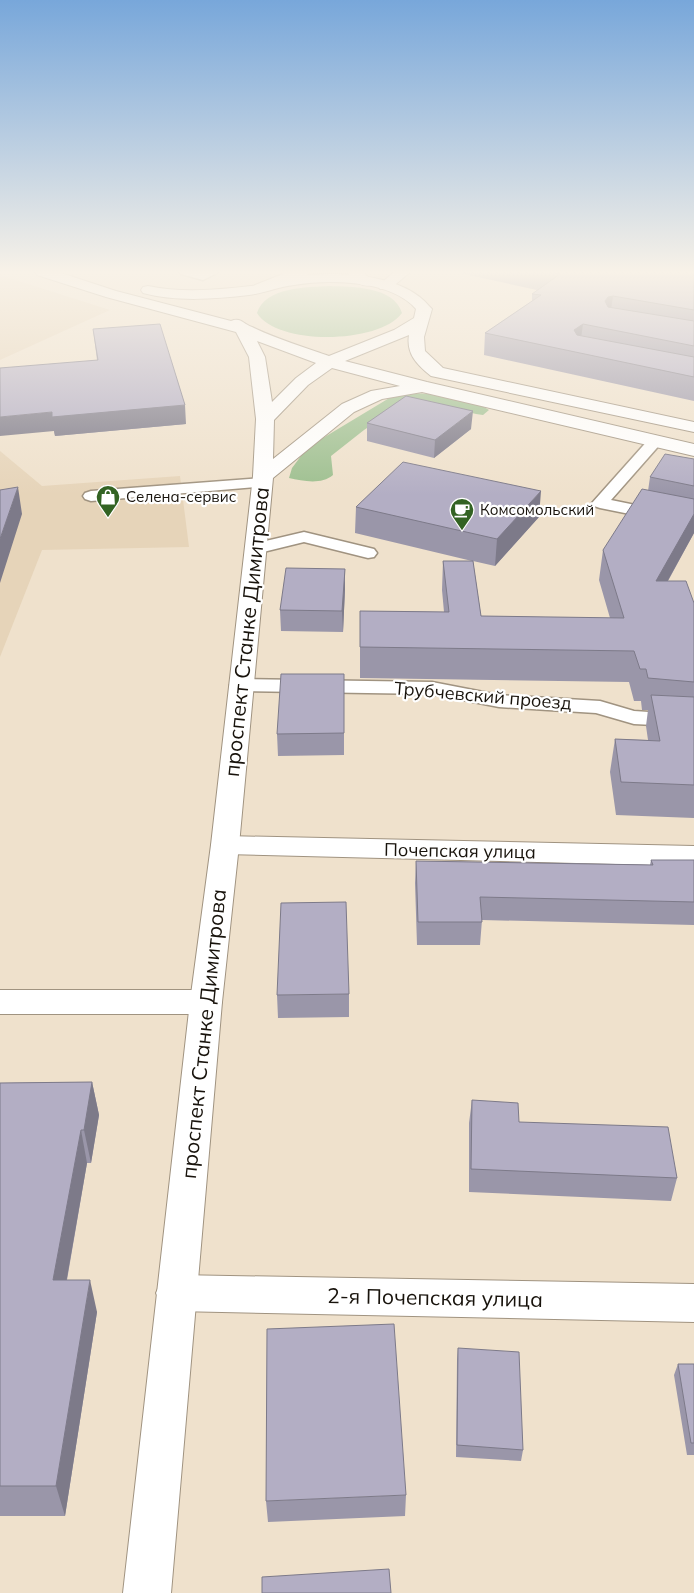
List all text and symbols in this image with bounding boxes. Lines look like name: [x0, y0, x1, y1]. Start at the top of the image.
shop icon: Селена-сервис: [95, 484, 121, 518]
street label: проспект Станке Димитрова: [218, 486, 274, 778]
place label: Селена-сервис: [126, 487, 236, 506]
cafe icon: Комсомольский: [449, 497, 475, 531]
place label: Комсомольский: [480, 500, 594, 519]
street label: Трубчевский проезд: [393, 676, 573, 715]
street label: Почепская улица: [384, 838, 536, 863]
street label: проспект Станке Димитрова: [175, 888, 231, 1180]
street label: 2-я Почепская улица: [327, 1282, 543, 1312]

